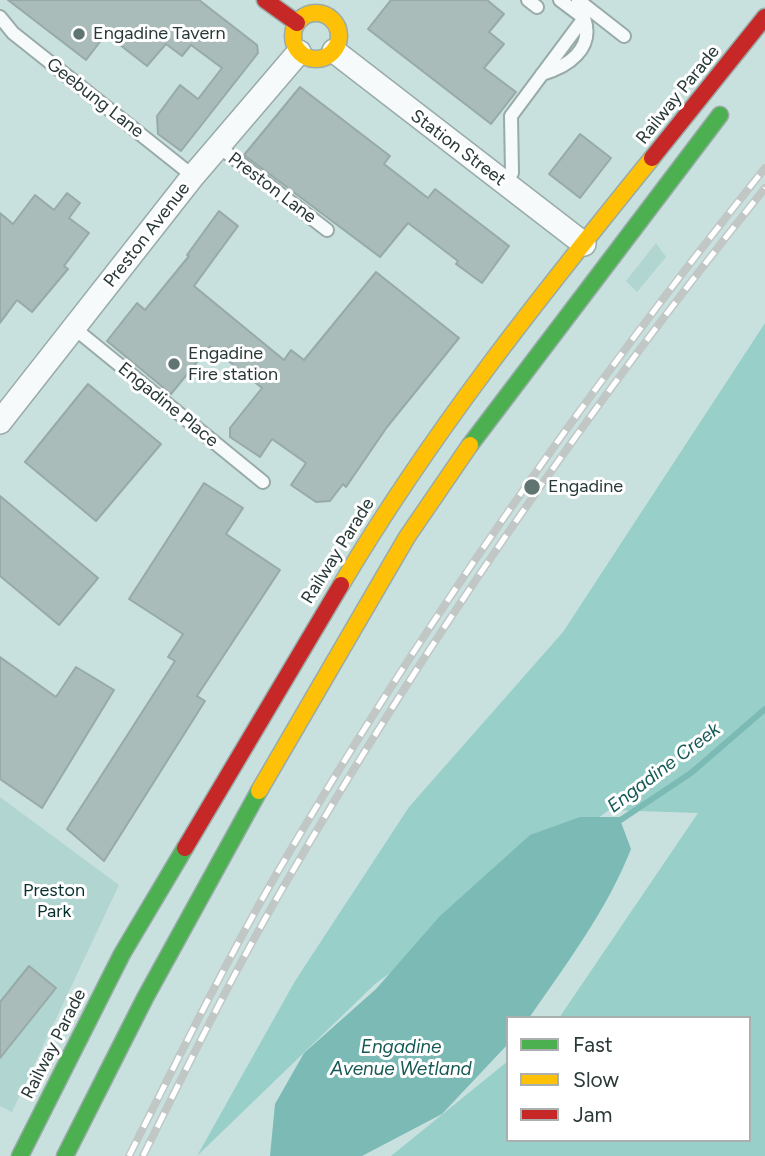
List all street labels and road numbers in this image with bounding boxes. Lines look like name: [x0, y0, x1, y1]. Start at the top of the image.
street label: Railway Parade: [632, 41, 724, 149]
street label: Geebung Lane: [42, 53, 148, 143]
street label: Station Street: [406, 105, 510, 191]
street label: Preston Lane: [224, 148, 320, 228]
street label: Preston Avenue: [99, 178, 195, 292]
street label: Engadine Place: [114, 358, 222, 452]
street label: Railway Parade: [297, 494, 379, 608]
street label: Railway Parade: [17, 985, 91, 1103]

